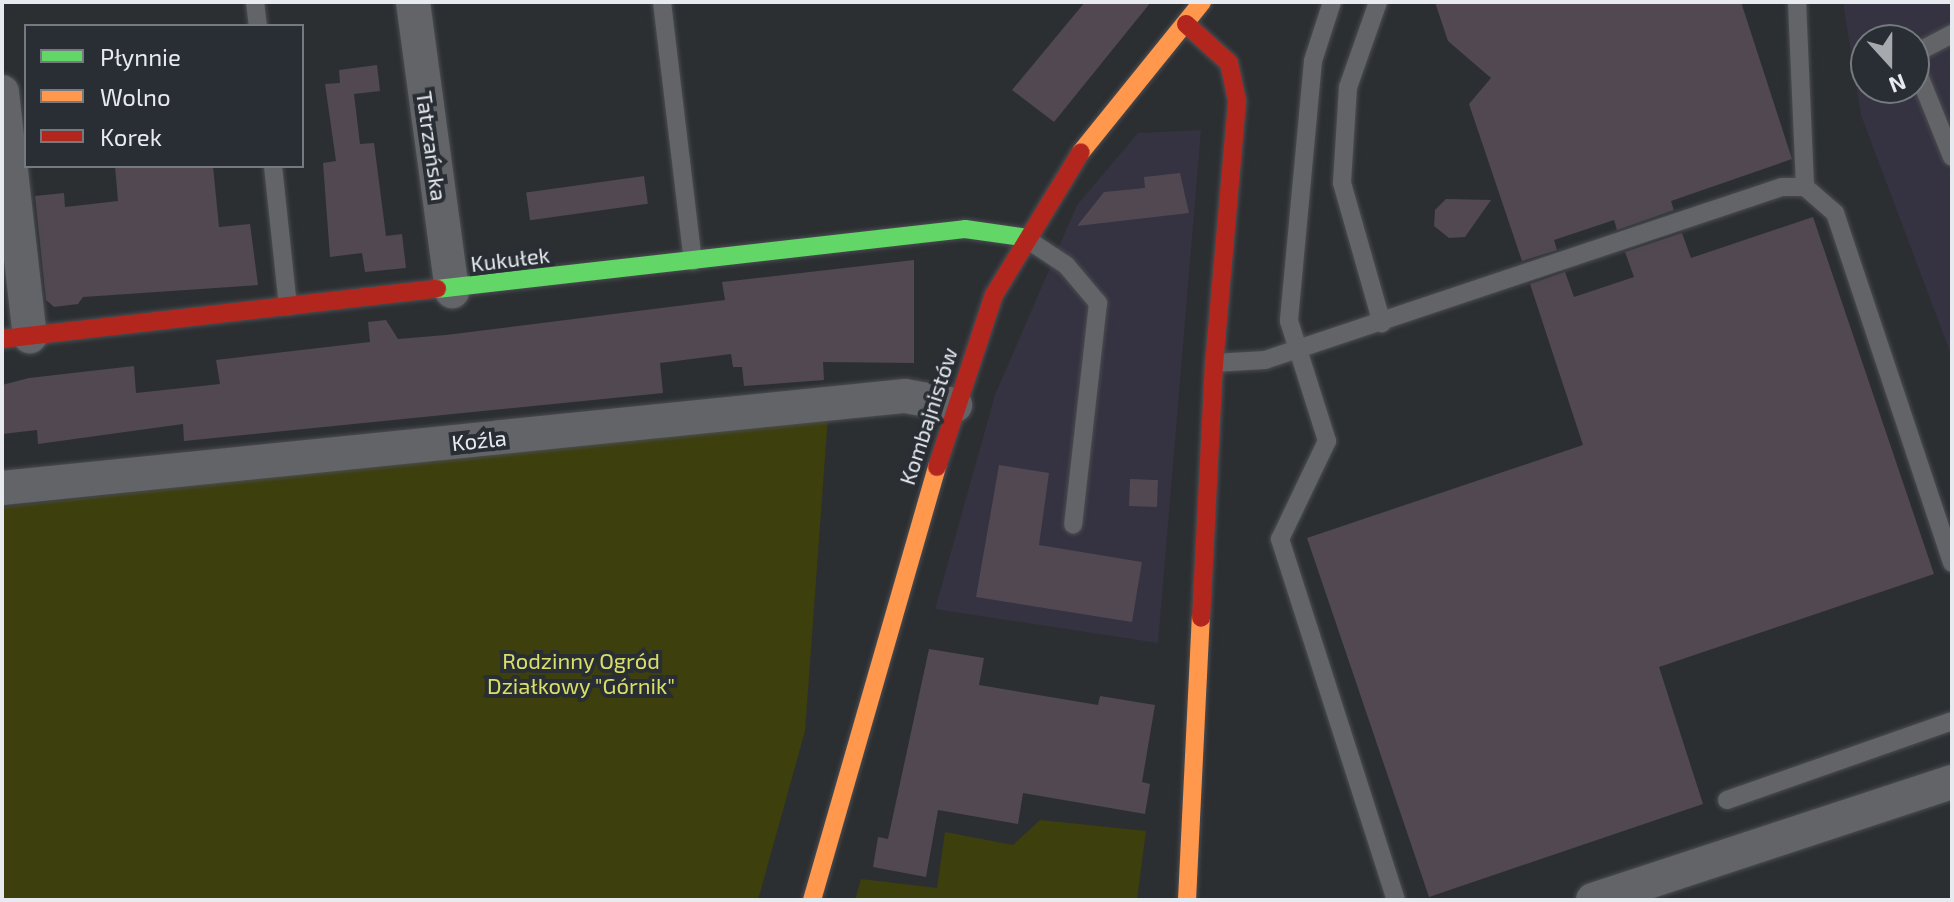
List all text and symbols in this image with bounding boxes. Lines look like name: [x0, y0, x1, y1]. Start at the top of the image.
legend: [24, 24, 304, 168]
north arrow: [1850, 24, 1930, 104]
text: Płynnie: [100, 42, 181, 71]
text: N: [1886, 70, 1910, 100]
text: Wolno: [100, 82, 171, 111]
street label: Tatrzańska: [411, 89, 453, 203]
text: Korek: [100, 122, 162, 151]
street label: Kukułek: [469, 241, 551, 277]
street label: Kombajnistów: [893, 344, 963, 488]
street label: Koźla: [450, 424, 508, 456]
park label: Rodzinny Ogród Działkowy "Górnik": [487, 647, 675, 698]

